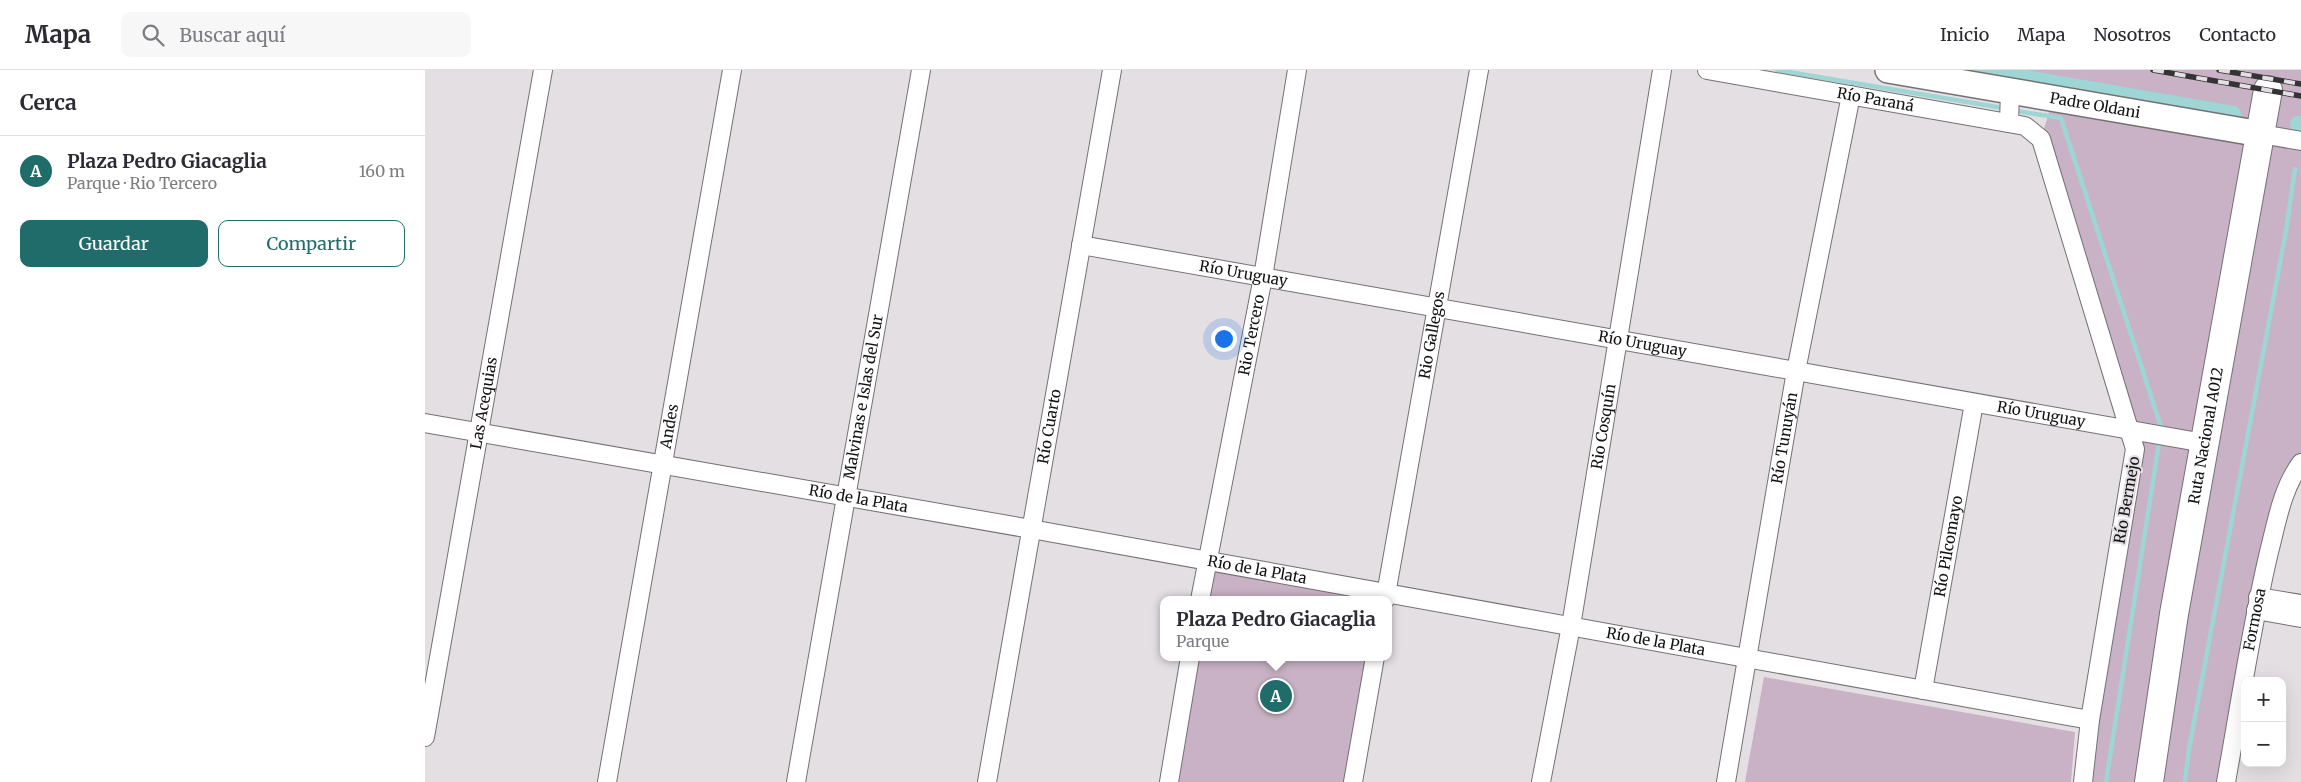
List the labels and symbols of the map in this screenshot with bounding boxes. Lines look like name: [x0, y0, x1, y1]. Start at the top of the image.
street label: Río Paraná: [1836, 83, 1915, 115]
street label: Padre Oldani: [2048, 88, 2142, 122]
street label: Río Uruguay: [1198, 256, 1290, 290]
street label: Rio Gallegos: [1414, 290, 1449, 380]
street label: Rio Tercero: [1234, 293, 1268, 377]
street label: Malvinas e Islas del Sur: [839, 312, 887, 481]
your location: [1211, 326, 1237, 352]
street label: Río Uruguay: [1597, 326, 1688, 361]
street label: Las Acequias: [466, 355, 501, 451]
street label: Ruta Nacional A012: [2184, 365, 2227, 506]
street label: Rio Cosquín: [1587, 382, 1620, 471]
street label: Río Cuarto: [1033, 387, 1065, 465]
street label: Río Tunuyán: [1767, 391, 1801, 485]
street label: Río Uruguay: [1996, 397, 2087, 431]
street label: Andes: [656, 403, 682, 451]
street label: Río Bermejo: [2109, 454, 2144, 545]
street label: Río de la Plata: [807, 480, 910, 516]
street label: Río Pilcomayo: [1930, 494, 1966, 598]
street label: Río de la Plata: [1206, 551, 1308, 588]
street label: Formosa: [2239, 586, 2270, 652]
street label: Río de la Plata: [1605, 623, 1707, 659]
pin: A: [1260, 677, 1292, 715]

